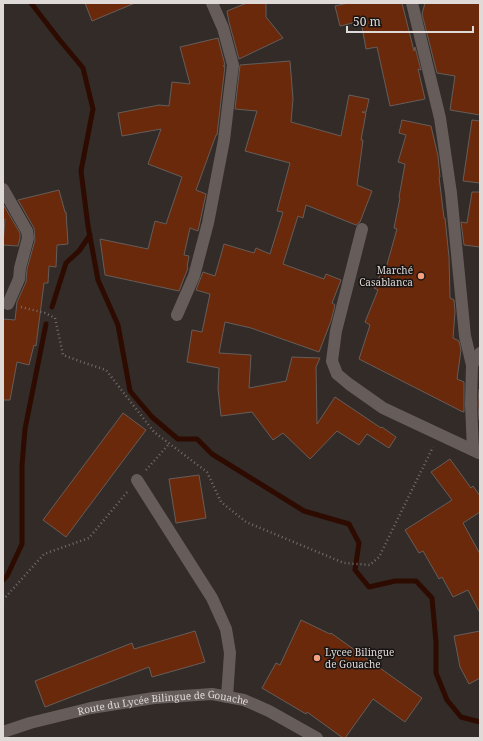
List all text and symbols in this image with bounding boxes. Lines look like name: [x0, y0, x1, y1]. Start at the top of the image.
scale bar: [347, 8, 473, 34]
text: 50 m: [353, 13, 381, 30]
place label: Marché Casablanca: [359, 263, 413, 289]
marker: Marché Casablanca: [416, 271, 426, 281]
place label: Lycee Bilingue de Gouache: [325, 645, 394, 671]
marker: Lycee Bilingue de Gouache: [312, 653, 322, 663]
street label: Route du Lycée Bilingue de Gouache: [76, 687, 251, 718]

